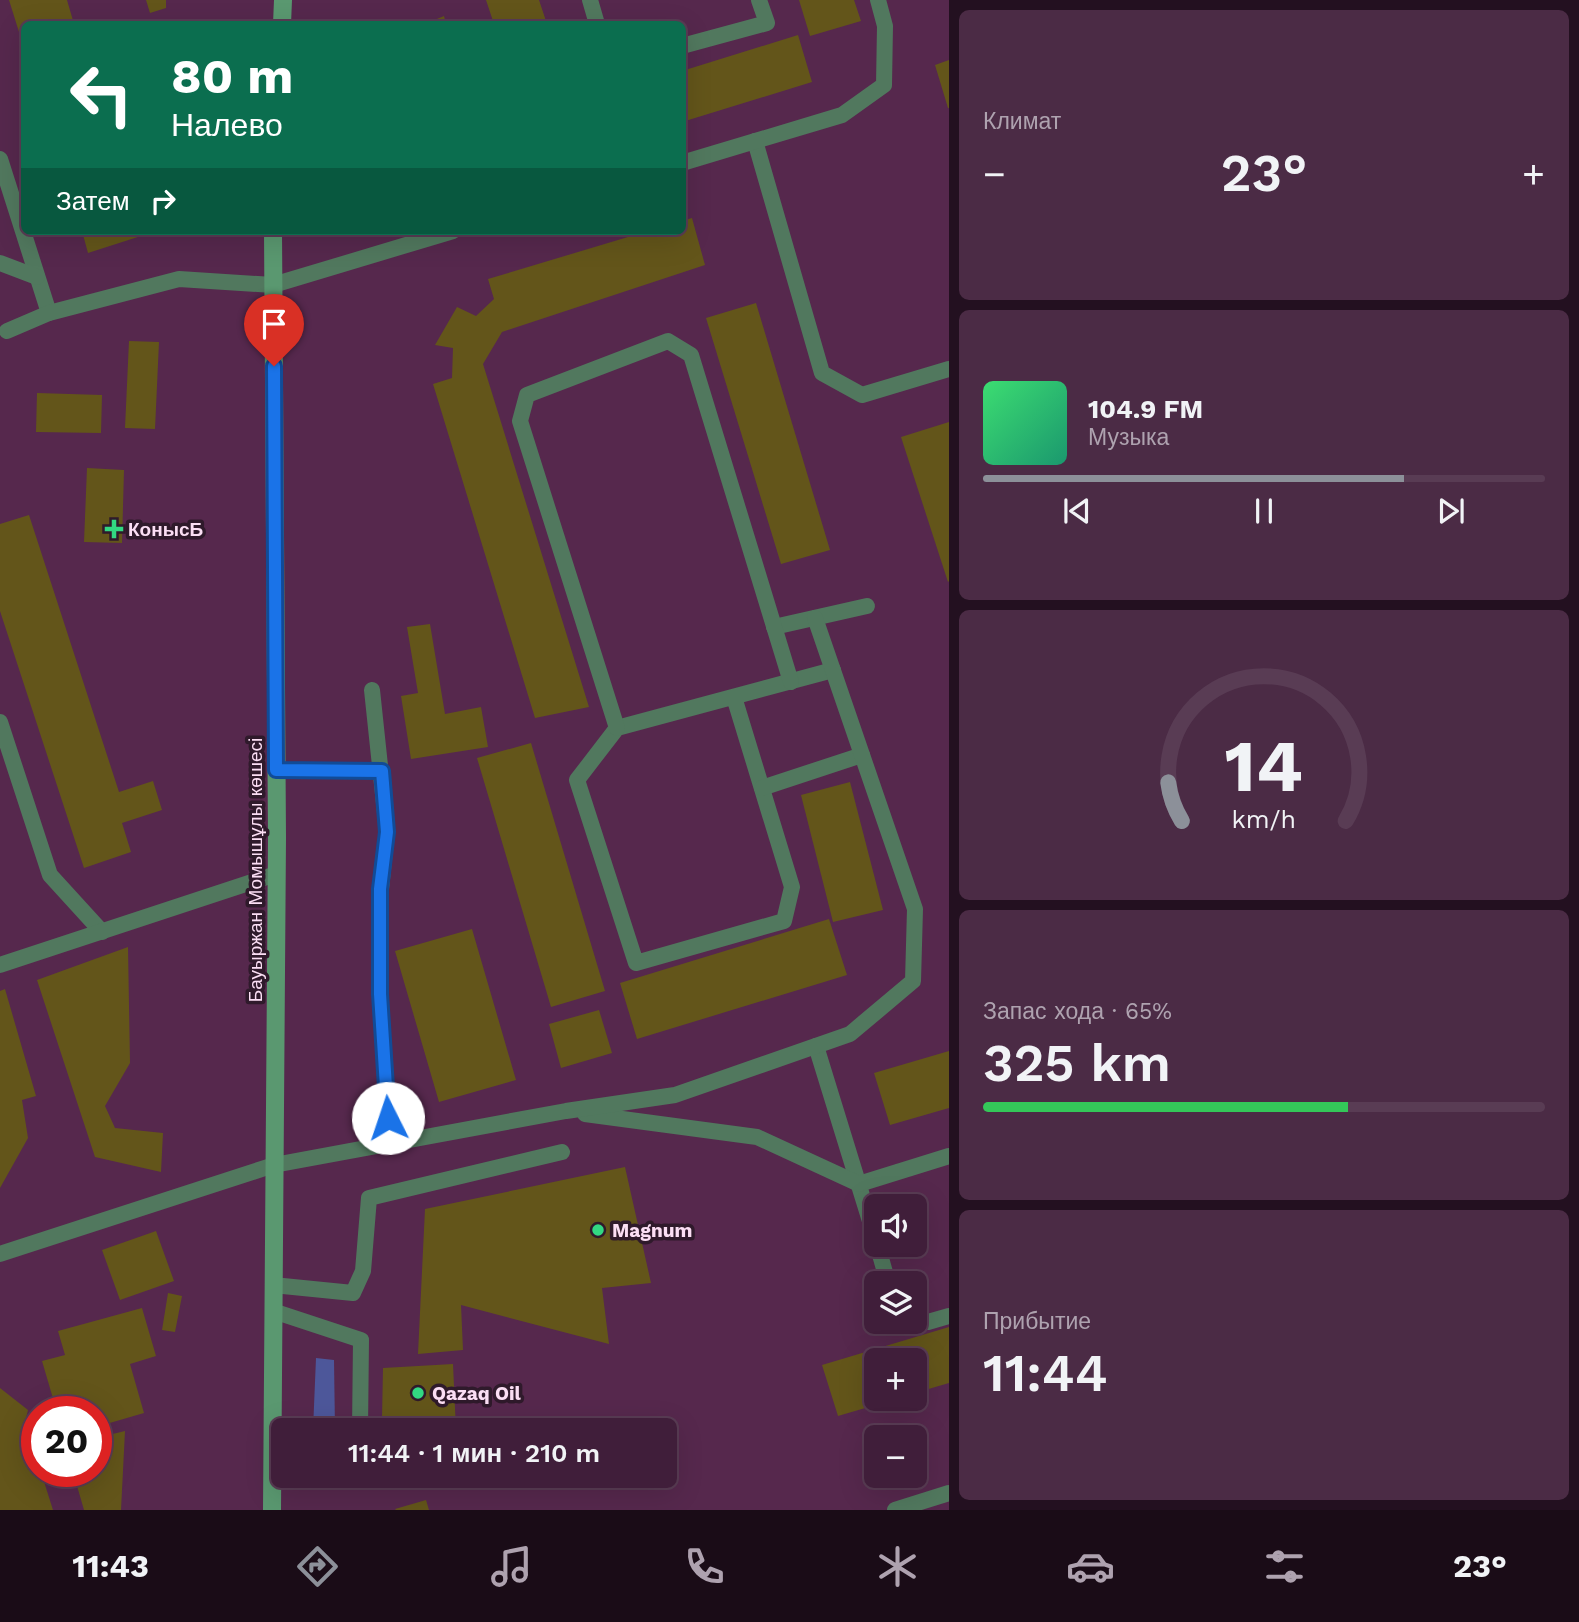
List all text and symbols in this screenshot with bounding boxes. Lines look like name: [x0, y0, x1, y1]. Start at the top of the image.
text: 80 m: [171, 47, 293, 105]
icon: left: [56, 49, 147, 140]
text: Налево: [171, 106, 283, 144]
text: Климат: [983, 108, 1061, 135]
text: 23°: [1221, 143, 1307, 204]
text: −: [983, 152, 1006, 196]
text: +: [1522, 152, 1545, 196]
icon: right: [144, 182, 182, 220]
text: Затем: [56, 186, 130, 216]
pin: [244, 294, 304, 366]
icon: arrive: [255, 305, 293, 343]
text: 104.9 FM: [1088, 394, 1203, 424]
text: Музыка: [1088, 424, 1169, 451]
icon: previous: [1058, 492, 1096, 530]
icon: pause: [1245, 492, 1283, 530]
icon: next: [1432, 492, 1470, 530]
place label: КонысБ: [128, 518, 203, 541]
marker: КонысБ: [106, 521, 122, 537]
text: 14: [1225, 723, 1303, 809]
street label: Бауыржан Момышұлы көшесі: [244, 738, 267, 1002]
text: km/h: [1232, 805, 1296, 834]
text: Запас хода · 65%: [983, 998, 1172, 1025]
text: 325 km: [983, 1033, 1171, 1094]
position arrow: [351, 1081, 425, 1155]
map controls: [864, 1194, 927, 1488]
button: sound: [864, 1194, 927, 1257]
place label: Magnum: [612, 1219, 692, 1242]
marker: Magnum: [590, 1222, 606, 1238]
button: layers: [864, 1271, 927, 1334]
text: Прибытие: [983, 1308, 1091, 1335]
text: 11:44: [983, 1343, 1108, 1404]
button: +: [864, 1348, 927, 1411]
place label: Qazaq Oil: [432, 1382, 521, 1405]
marker: Qazaq Oil: [410, 1385, 426, 1401]
speed limit sign: 20: [21, 1396, 112, 1487]
button: −: [864, 1425, 927, 1488]
text: 11:44 · 1 мин · 210 m: [348, 1438, 600, 1468]
icon: directions: [293, 1542, 342, 1591]
icon: music: [487, 1542, 536, 1591]
icon: phone: [680, 1542, 729, 1591]
icon: climate: [873, 1542, 922, 1591]
icon: car: [1066, 1542, 1115, 1591]
icon: filters: [1260, 1542, 1309, 1591]
text: 11:43: [72, 1547, 149, 1585]
text: 23°: [1453, 1547, 1507, 1585]

